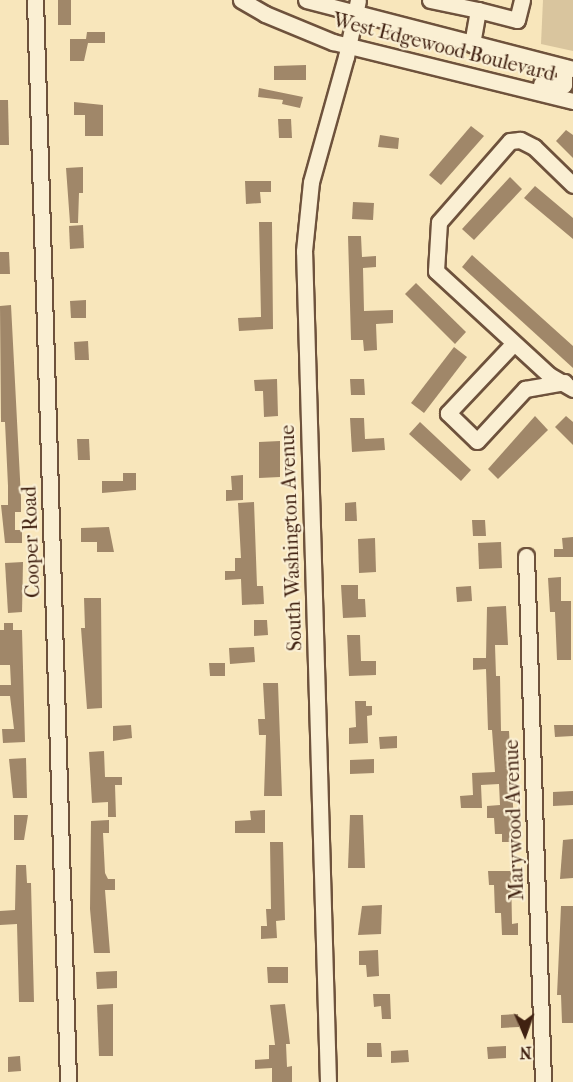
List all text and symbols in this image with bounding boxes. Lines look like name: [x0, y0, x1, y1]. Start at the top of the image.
street label: West Edgewood Boulevard: [330, 8, 558, 86]
street label: South Washington Avenue: [275, 424, 307, 652]
street label: Cooper Road: [17, 486, 45, 598]
street label: Marywood Avenue: [499, 739, 529, 901]
north arrow: [495, 1004, 555, 1064]
text: N: [519, 1043, 532, 1062]

